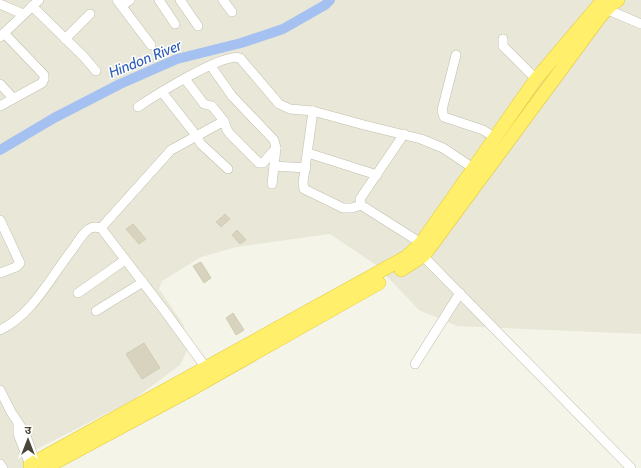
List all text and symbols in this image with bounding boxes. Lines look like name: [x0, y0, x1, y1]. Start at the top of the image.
water label: Hindon River: [106, 36, 185, 82]
north arrow: [8, 420, 48, 460]
text: उ: [25, 423, 32, 437]

